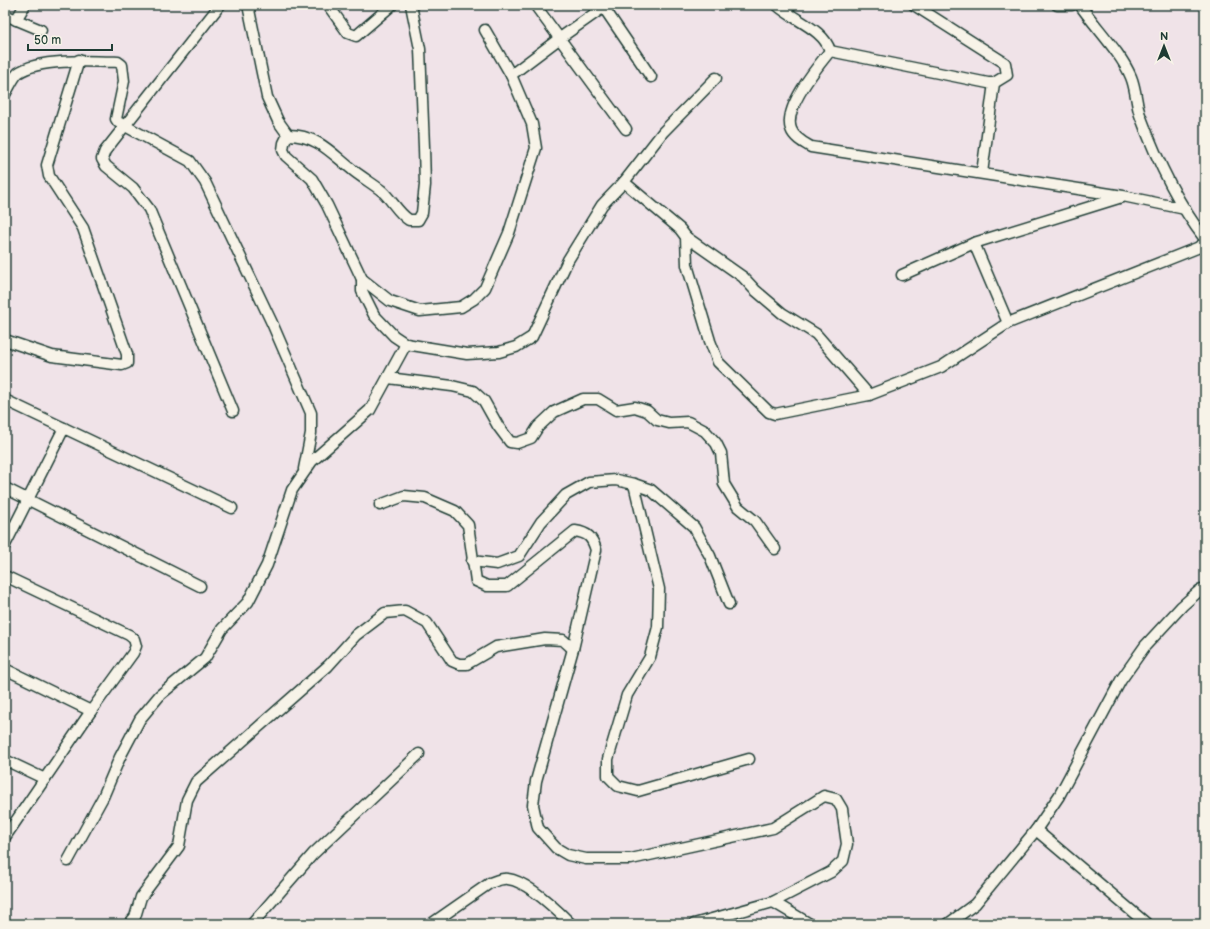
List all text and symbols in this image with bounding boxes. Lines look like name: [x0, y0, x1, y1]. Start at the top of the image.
scale bar: [28, 26, 112, 52]
north arrow: [1144, 26, 1184, 66]
text: N: [1160, 30, 1168, 43]
text: 50 m: [34, 33, 61, 48]

